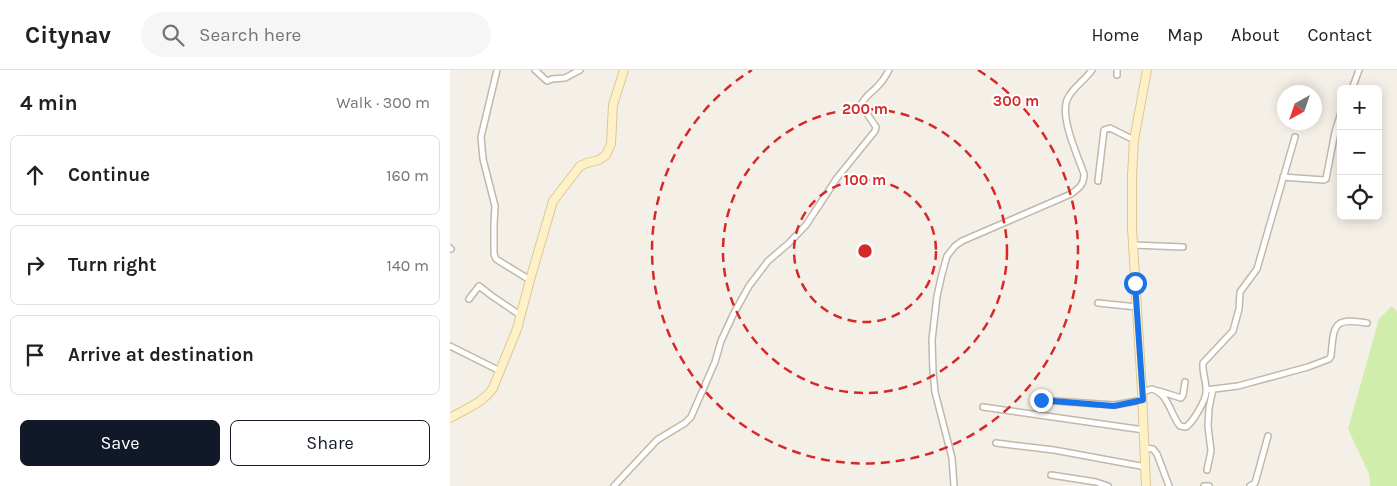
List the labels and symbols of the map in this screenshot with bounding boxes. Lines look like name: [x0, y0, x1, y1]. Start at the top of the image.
north arrow: [1277, 85, 1322, 130]
text: 300 m: [993, 92, 1039, 110]
text: 200 m: [842, 100, 888, 118]
text: 100 m: [844, 171, 886, 189]
centre of rings: [856, 242, 874, 260]
route start: [1124, 272, 1147, 295]
route end: [1030, 389, 1053, 412]

